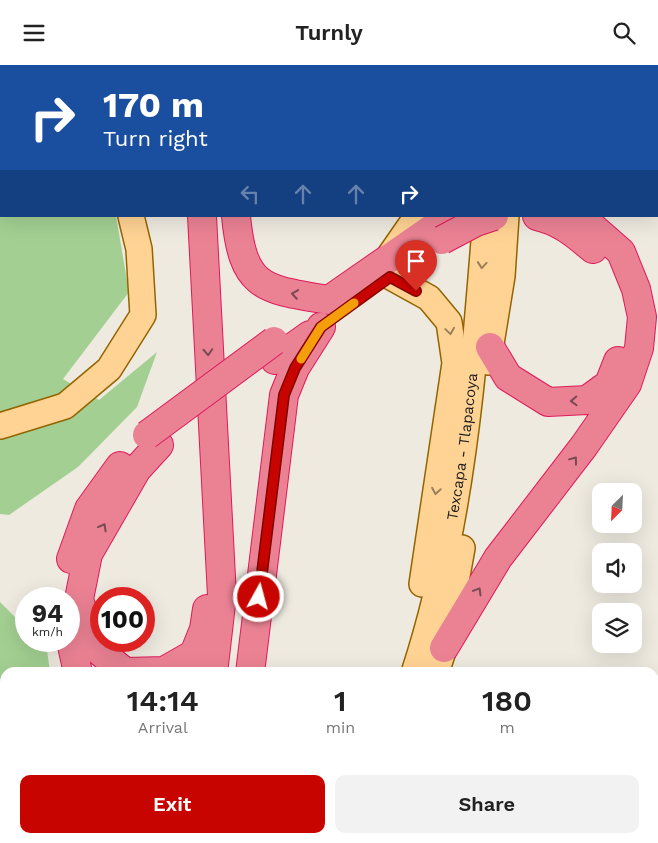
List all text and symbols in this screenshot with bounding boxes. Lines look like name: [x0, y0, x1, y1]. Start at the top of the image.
icon: menu: [20, 19, 48, 47]
icon: search: [610, 19, 638, 47]
text: Turnly: [295, 20, 363, 45]
text: 170 m: [103, 84, 204, 126]
icon: right: [20, 85, 85, 150]
text: Turn right: [103, 126, 208, 151]
icon: left: [236, 180, 264, 208]
icon: ahead: [289, 180, 317, 208]
icon: ahead: [342, 180, 370, 208]
icon: right: [395, 180, 423, 208]
pin: [395, 240, 437, 291]
icon: arrive: [402, 247, 430, 275]
one-way arrow: [477, 261, 488, 269]
one-way arrow: [291, 290, 300, 300]
one-way arrow: [444, 327, 455, 335]
one-way arrow: [203, 349, 214, 357]
street label: Texcapa - Tlapacoya: [443, 371, 481, 522]
one-way arrow: [570, 395, 578, 406]
one-way arrow: [568, 456, 577, 466]
north arrow: [592, 483, 642, 533]
map controls: [592, 483, 642, 653]
one-way arrow: [431, 488, 442, 496]
one-way arrow: [97, 523, 107, 532]
button: sound: [592, 543, 642, 593]
position arrow: [232, 570, 284, 622]
speed limit sign: 100: [90, 587, 155, 652]
one-way arrow: [472, 587, 482, 596]
text: 94: [32, 599, 63, 628]
button: layers: [592, 603, 642, 653]
text: km/h: [32, 625, 63, 639]
text: 14:14: [127, 683, 199, 718]
text: 1: [334, 683, 347, 718]
text: 180: [482, 683, 532, 718]
text: Arrival: [138, 718, 188, 737]
text: min: [326, 718, 355, 737]
text: m: [499, 718, 515, 737]
button: Exit: [20, 775, 325, 833]
button: Share: [335, 775, 639, 833]

